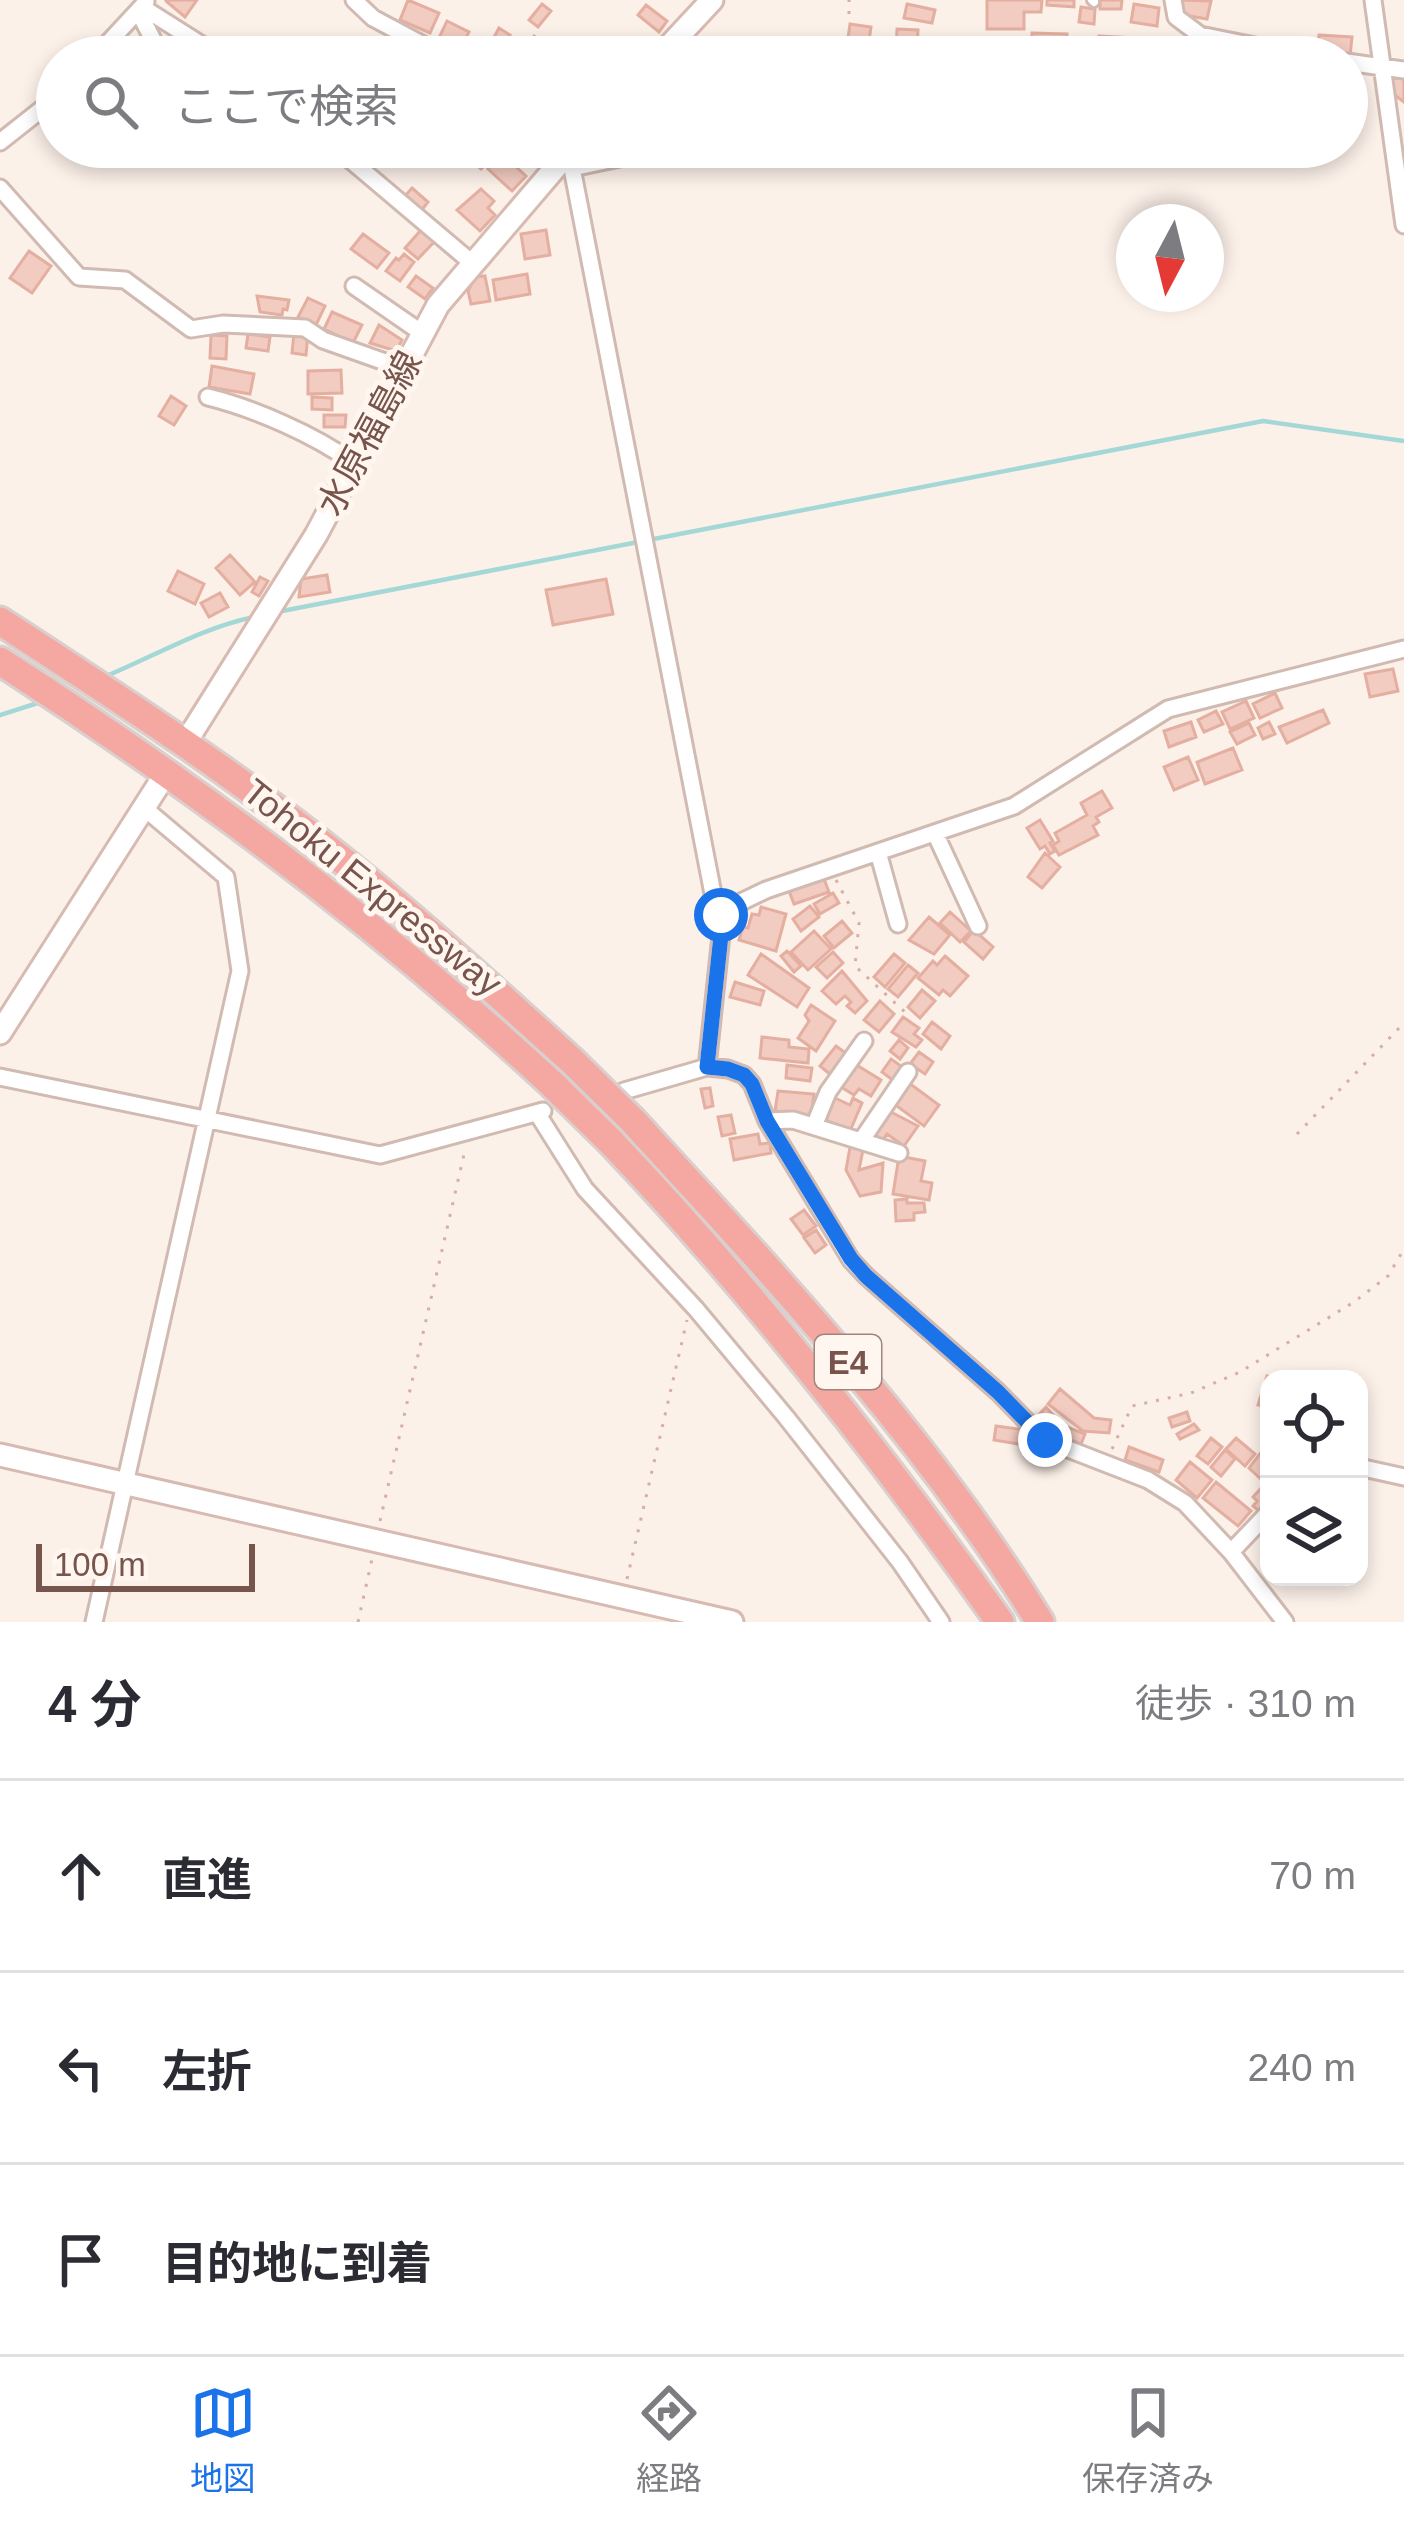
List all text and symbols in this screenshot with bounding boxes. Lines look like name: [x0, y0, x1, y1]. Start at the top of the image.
search box: [36, 36, 1368, 168]
icon: search: [78, 69, 144, 135]
text: ここで検索: [174, 81, 399, 132]
north arrow: [1116, 204, 1224, 312]
street label: 水原福島線: [309, 344, 430, 522]
street label: Tohoku Expressway: [235, 771, 510, 1004]
route start: [694, 888, 748, 942]
road number: E4: [815, 1335, 881, 1389]
map controls: [1260, 1370, 1368, 1586]
button: locate: [1260, 1370, 1368, 1478]
route end: [1018, 1413, 1072, 1467]
button: layers: [1260, 1478, 1368, 1586]
scale bar: [36, 1538, 255, 1591]
text: 100 m: [54, 1546, 146, 1583]
text: 4 分: [48, 1676, 142, 1733]
text: 徒歩 · 310 m: [1135, 1682, 1356, 1725]
icon: ahead: [48, 1843, 114, 1909]
text: 直進: [162, 1854, 252, 1905]
text: 70 m: [1269, 1854, 1356, 1897]
icon: left: [48, 2035, 114, 2101]
text: 左折: [162, 2046, 252, 2097]
text: 240 m: [1248, 2046, 1356, 2089]
icon: arrive: [48, 2227, 114, 2293]
text: 目的地に到着: [162, 2238, 432, 2289]
tab: 地図: [190, 2380, 256, 2500]
tab: 経路: [636, 2380, 702, 2500]
tab: 保存済み: [1082, 2380, 1214, 2500]

